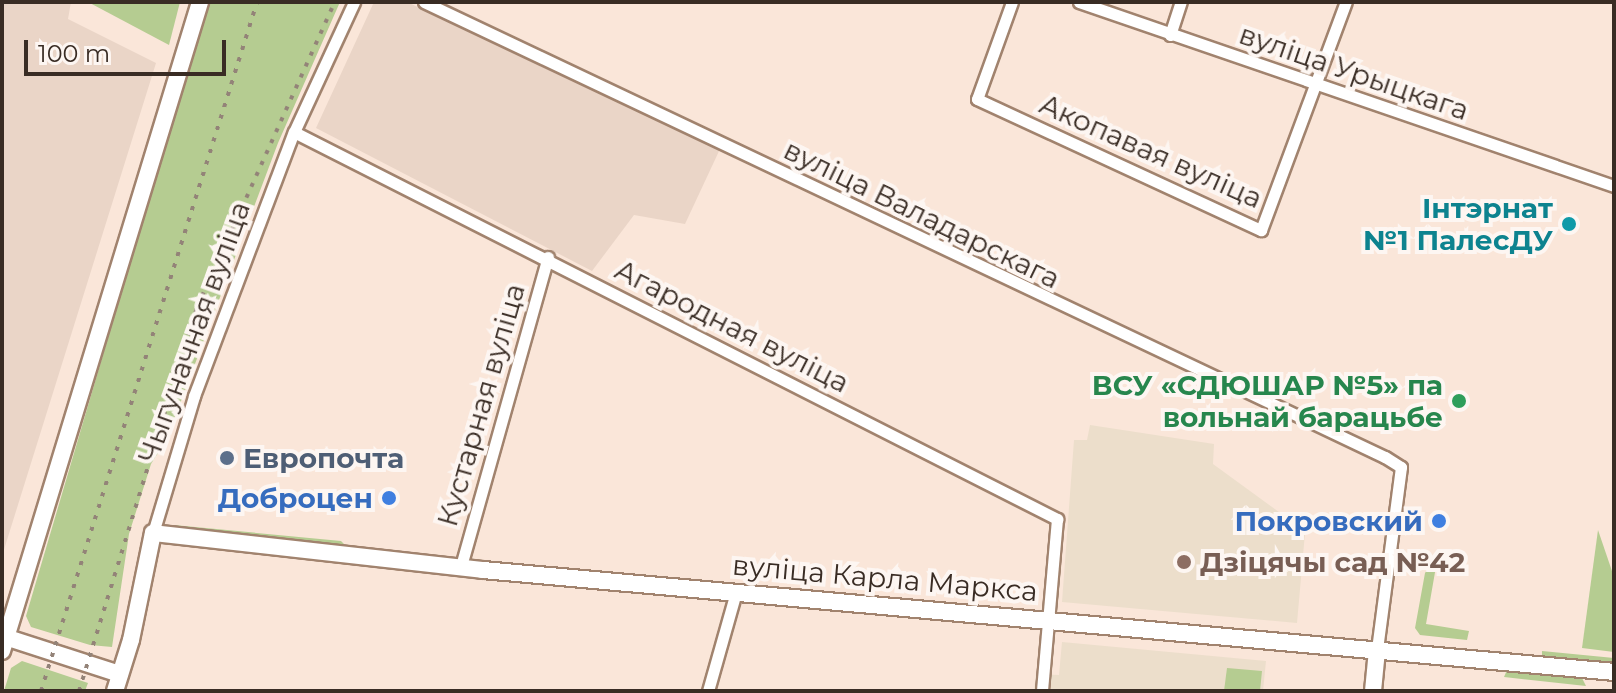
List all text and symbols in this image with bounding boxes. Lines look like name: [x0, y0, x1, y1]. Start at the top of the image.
street label: вуліца Урыцкага: [1235, 17, 1473, 127]
scale bar: [28, 24, 230, 74]
text: 100 m: [38, 39, 110, 68]
street label: Акопавая вуліца: [1034, 87, 1268, 215]
street label: вуліца Валадарскага: [778, 133, 1066, 295]
place label: Інтэрнат №1 ПалесДУ: [1363, 191, 1553, 257]
street label: Чыгуначная вуліца: [131, 197, 257, 467]
marker: Інтэрнат №1 ПалесДУ: [1560, 215, 1578, 233]
street label: Агародная вуліца: [609, 252, 855, 400]
street label: Кустарная вуліца: [430, 280, 532, 530]
place label: ВСУ «СДЮШАР №5» па вольнай барацьбе: [1092, 368, 1443, 434]
marker: ВСУ «СДЮШАР №5» па вольнай барацьбе: [1450, 392, 1468, 410]
place label: Европочта: [243, 441, 404, 475]
marker: Европочта: [218, 449, 236, 467]
place label: Доброцен: [218, 481, 373, 515]
marker: Доброцен: [380, 489, 398, 507]
place label: Покровский: [1235, 504, 1423, 538]
marker: Покровский: [1430, 512, 1448, 530]
place label: Дзіцячы сад №42: [1200, 545, 1465, 579]
street label: вуліца Карла Маркса: [731, 548, 1039, 608]
marker: Дзіцячы сад №42: [1175, 553, 1193, 571]

